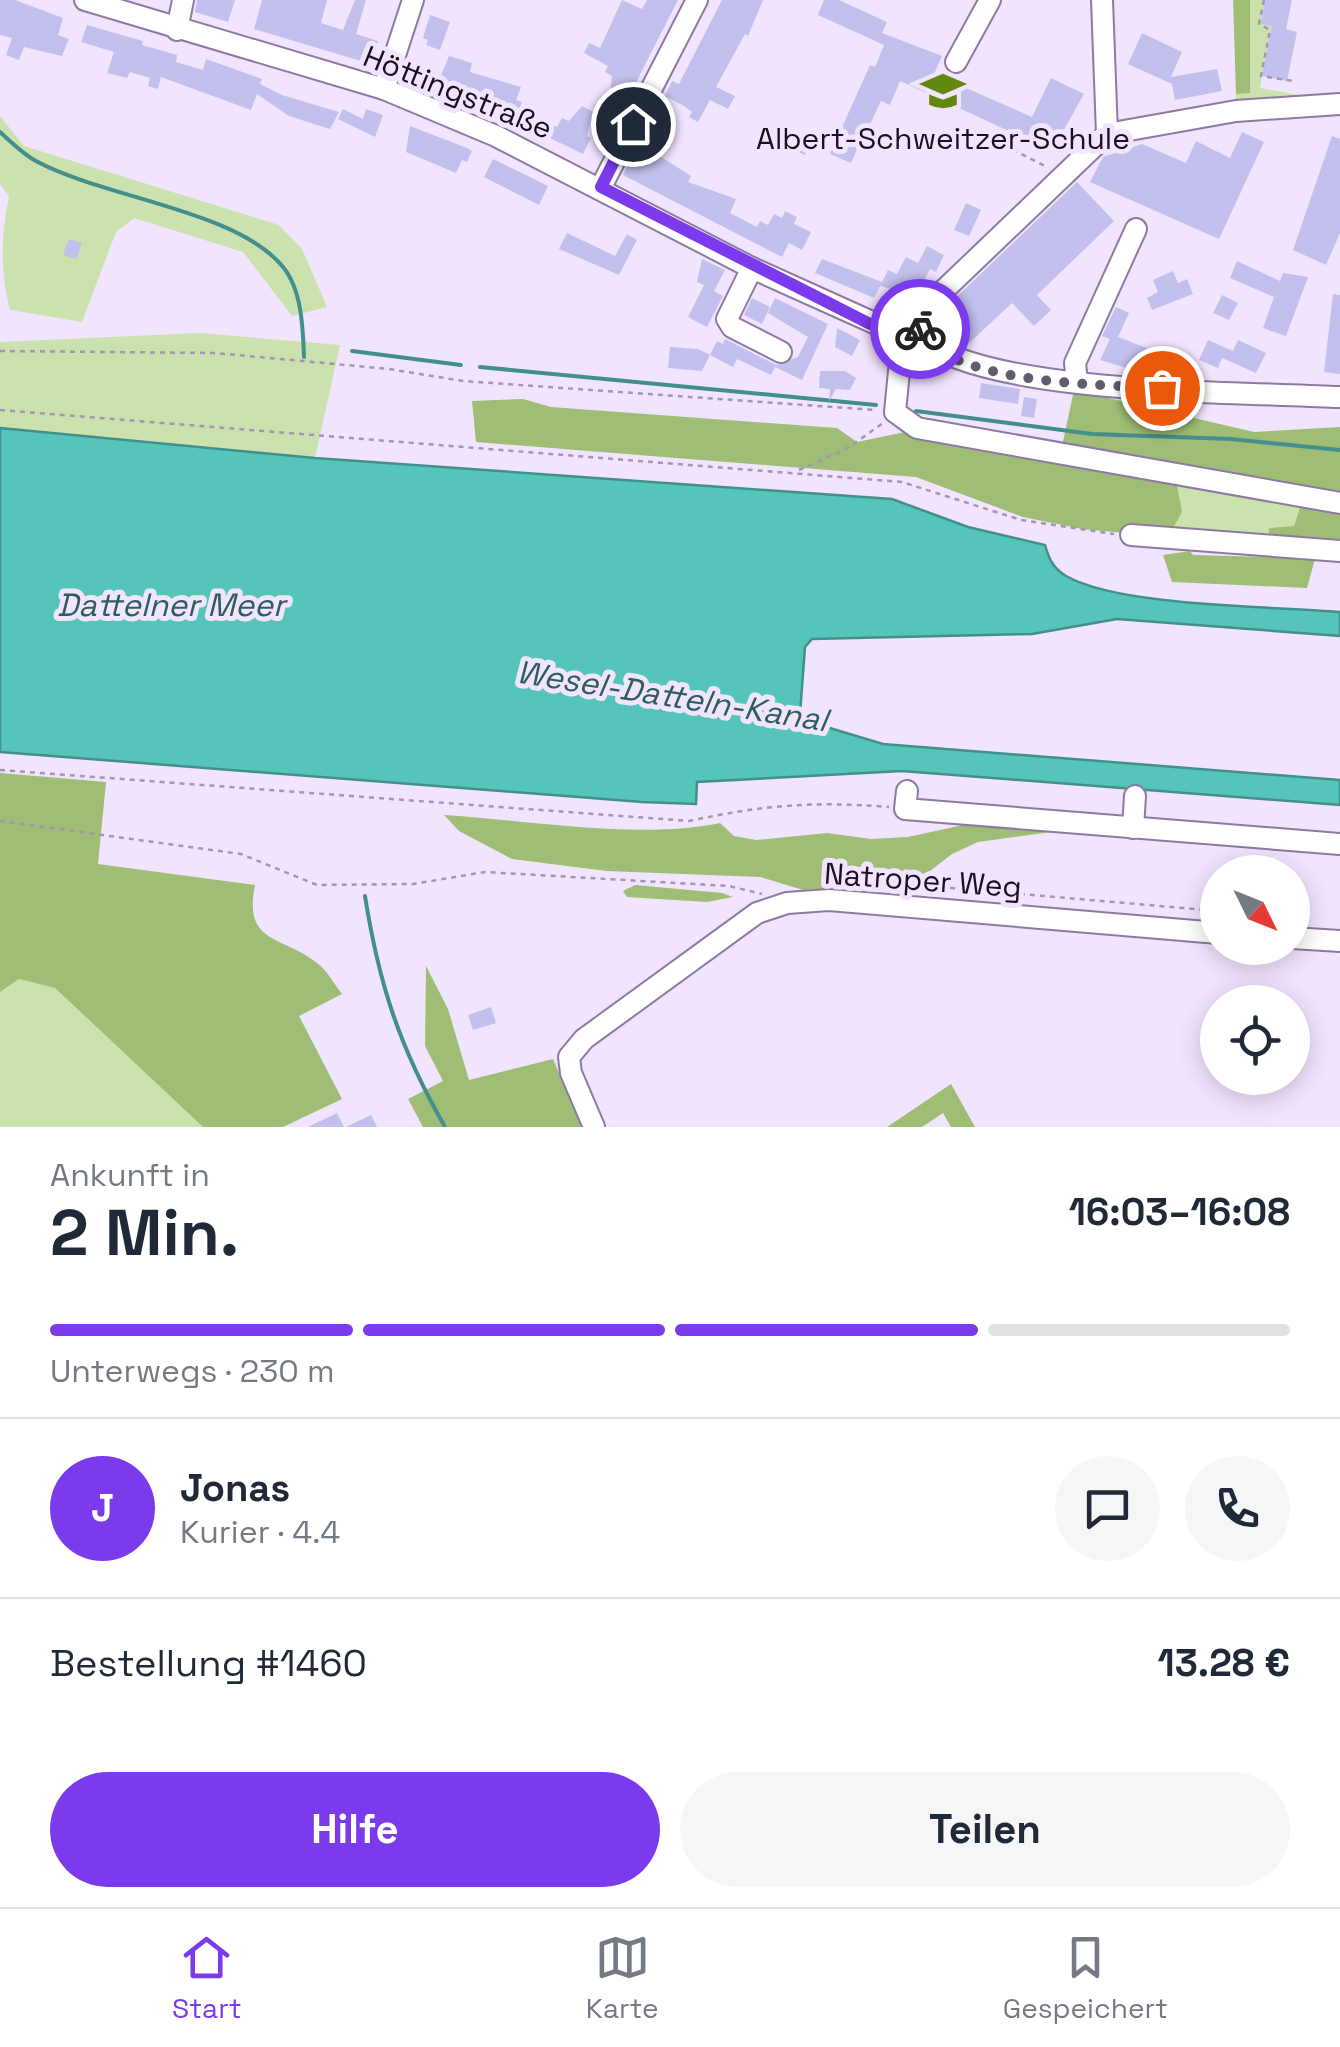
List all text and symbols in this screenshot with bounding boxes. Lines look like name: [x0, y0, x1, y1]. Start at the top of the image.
street label: Höttingstraße: [358, 36, 558, 148]
school or university icon: Albert-Schweitzer-Schule: [919, 67, 967, 115]
pin: [591, 82, 676, 167]
icon: home: [606, 97, 661, 152]
place label: Albert-Schweitzer-Schule: [756, 119, 1130, 158]
courier: [870, 279, 970, 379]
icon: bike: [893, 302, 948, 357]
pin: [1120, 346, 1205, 431]
icon: bag: [1135, 361, 1190, 416]
water label: Dattelner Meer: [57, 585, 288, 625]
water label: Wesel-Datteln-Kanal: [514, 652, 833, 741]
street label: Natroper Weg: [823, 854, 1023, 906]
north arrow: [1200, 855, 1310, 965]
map controls: [1200, 855, 1310, 1095]
button: locate: [1200, 985, 1310, 1095]
text: Ankunft in: [50, 1155, 210, 1195]
text: 16:03–16:08: [1069, 1188, 1290, 1236]
text: 2 Min.: [50, 1191, 239, 1274]
text: Unterwegs · 230 m: [50, 1351, 335, 1391]
button: chat: [1055, 1456, 1160, 1561]
button: phone: [1185, 1456, 1290, 1561]
text: Jonas: [180, 1464, 290, 1512]
text: J: [91, 1484, 114, 1532]
text: Kurier · 4.4: [180, 1512, 340, 1552]
text: Bestellung #1460: [50, 1639, 367, 1687]
text: 13.28 €: [1158, 1639, 1290, 1687]
button: Hilfe: [50, 1772, 660, 1887]
button: Teilen: [680, 1772, 1290, 1887]
tab: Start: [172, 1930, 242, 2026]
tab: Karte: [586, 1930, 659, 2026]
tab: Gespeichert: [1003, 1930, 1168, 2026]

